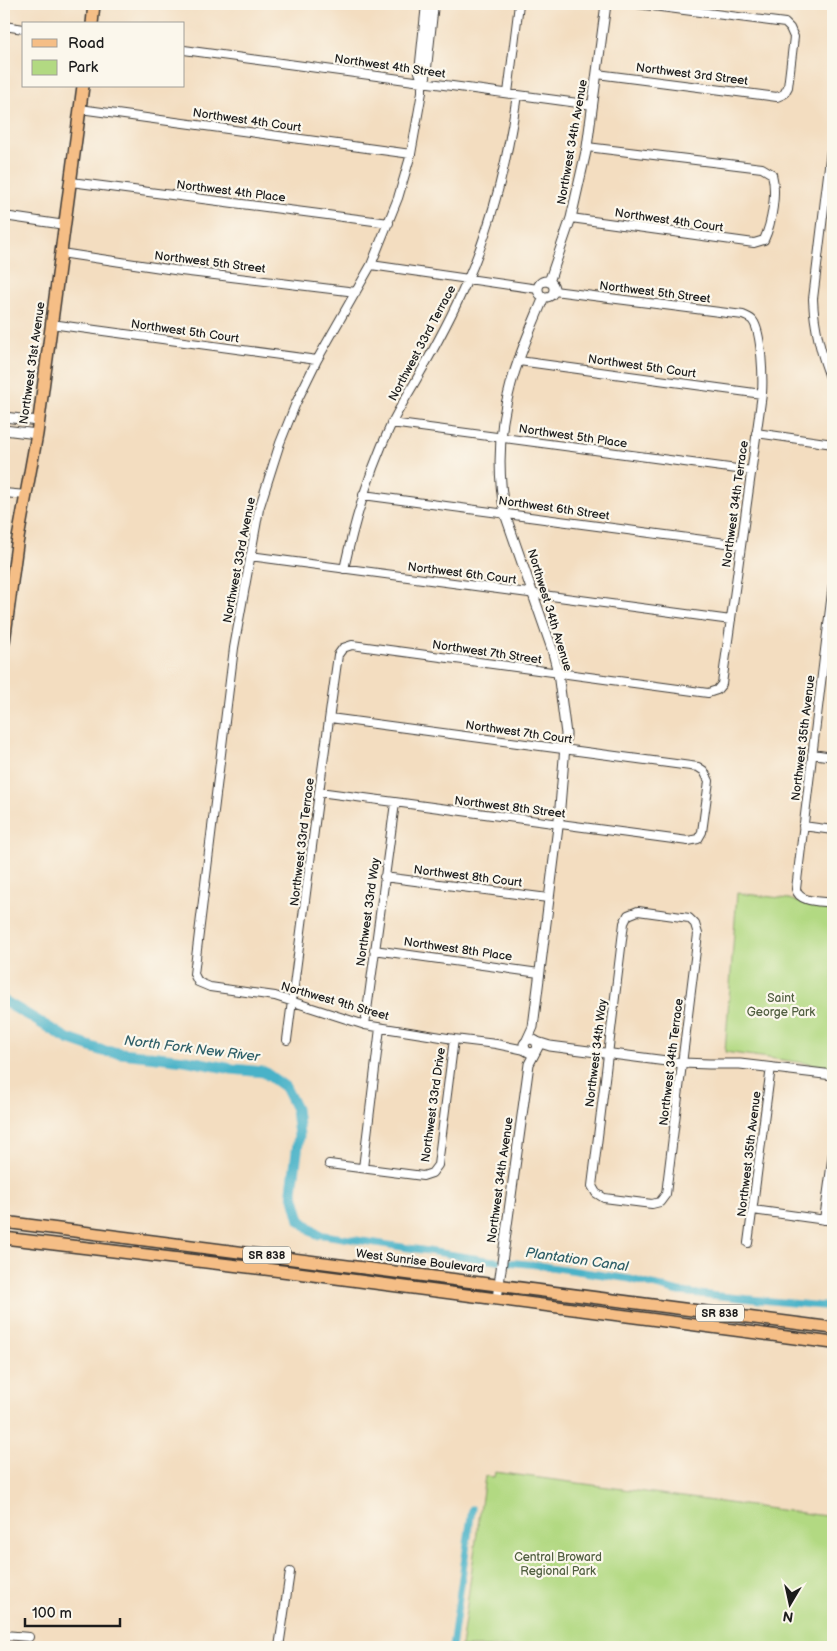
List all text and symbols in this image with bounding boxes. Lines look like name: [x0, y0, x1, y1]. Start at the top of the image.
legend: [22, 22, 185, 88]
text: Road: [68, 34, 104, 53]
street label: Northwest 4th Street: [333, 51, 447, 82]
text: Park: [68, 58, 99, 77]
street label: Northwest 3rd Street: [635, 60, 749, 89]
street label: Northwest 34th Avenue: [554, 78, 591, 206]
street label: Northwest 4th Court: [192, 105, 302, 136]
street label: Northwest 4th Place: [176, 177, 286, 206]
street label: Northwest 4th Court: [614, 205, 724, 236]
street label: Northwest 5th Street: [154, 248, 267, 277]
street label: Northwest 5th Street: [599, 278, 712, 307]
street label: Northwest 33rd Terrace: [386, 283, 459, 404]
street label: Northwest 31st Avenue: [16, 301, 49, 425]
street label: Northwest 5th Court: [130, 316, 240, 347]
street label: Northwest 5th Court: [587, 351, 697, 382]
street label: Northwest 5th Place: [518, 421, 628, 452]
street label: Northwest 34th Terrace: [719, 440, 752, 569]
street label: Northwest 6th Street: [497, 493, 611, 524]
street label: Northwest 33rd Avenue: [220, 496, 259, 624]
street label: Northwest 34th Avenue: [524, 547, 575, 673]
street label: Northwest 6th Court: [407, 559, 517, 588]
street label: Northwest 7th Street: [431, 637, 543, 668]
street label: Northwest 35th Avenue: [788, 674, 819, 802]
street label: Northwest 7th Court: [465, 718, 574, 747]
street label: Northwest 33rd Terrace: [287, 777, 318, 907]
street label: Northwest 8th Street: [454, 793, 567, 822]
street label: Northwest 33rd Way: [353, 856, 384, 967]
street label: Northwest 8th Court: [413, 862, 523, 891]
street label: Northwest 8th Place: [403, 934, 513, 965]
street label: Northwest 9th Street: [279, 979, 391, 1024]
park label: Saint George Park: [747, 991, 815, 1020]
street label: Northwest 34th Way: [582, 998, 611, 1108]
street label: Northwest 34th Terrace: [656, 998, 687, 1127]
water label: North Fork New River: [123, 1032, 262, 1065]
street label: Northwest 33rd Drive: [418, 1047, 449, 1163]
street label: Northwest 35th Avenue: [734, 1090, 765, 1218]
street label: Northwest 34th Avenue: [484, 1116, 517, 1244]
water label: Plantation Canal: [524, 1244, 630, 1275]
road number: SR 838: [243, 1246, 291, 1264]
street label: West Sunrise Boulevard: [355, 1246, 485, 1277]
road number: SR 838: [696, 1305, 744, 1322]
park label: Central Broward Regional Park: [514, 1550, 602, 1579]
north arrow: [764, 1578, 814, 1628]
scale bar: [25, 1596, 120, 1628]
text: 100 m: [32, 1604, 72, 1623]
text: N: [782, 1607, 795, 1626]

